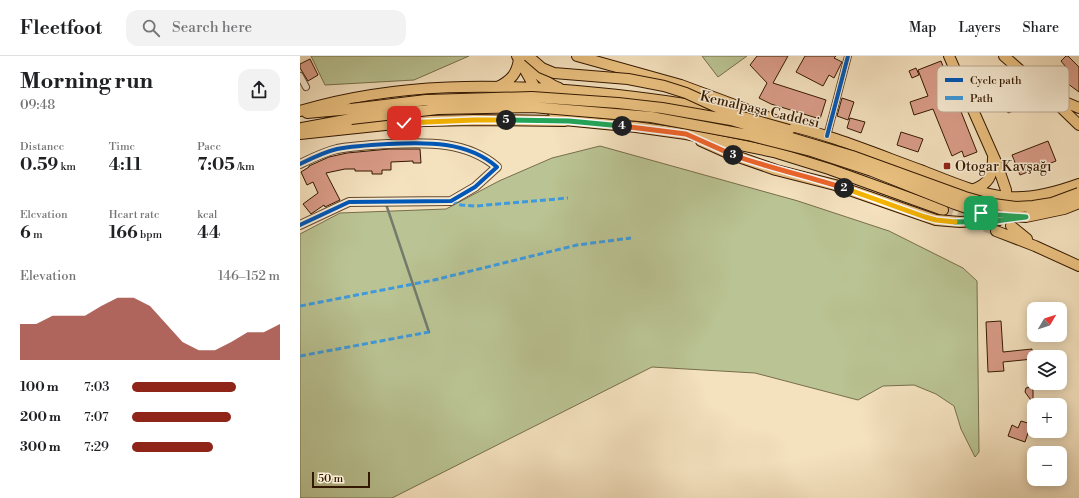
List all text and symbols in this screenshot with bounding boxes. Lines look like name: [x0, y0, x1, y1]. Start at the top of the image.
search box: [126, 10, 406, 46]
text: Fleetfoot: [20, 16, 102, 40]
icon: search: [140, 17, 162, 39]
text: Search here: [172, 18, 252, 37]
text: Map: [909, 19, 936, 37]
text: Layers: [958, 19, 1001, 37]
text: Share: [1023, 19, 1059, 37]
legend: [937, 66, 1069, 112]
text: Morning run: [20, 68, 153, 95]
button: share: [238, 69, 280, 111]
text: Cycle path: [970, 74, 1022, 88]
street label: Kemalpaşa Caddesi: [698, 87, 822, 133]
text: Path: [970, 92, 994, 106]
text: 09:48: [20, 97, 55, 113]
pin: [387, 106, 421, 140]
pin: 5: [496, 110, 516, 130]
icon: check: [393, 112, 415, 134]
text: 5: [503, 113, 509, 127]
pin: 4: [612, 116, 632, 136]
text: 4: [618, 119, 626, 133]
text: Distance: [20, 140, 64, 154]
text: Time: [109, 140, 135, 154]
text: Pace: [197, 140, 221, 154]
pin: 3: [723, 145, 743, 165]
text: 3: [730, 148, 736, 162]
text: 0.59: [20, 154, 58, 176]
text: 4:11: [109, 154, 142, 176]
text: 7:05: [197, 154, 235, 176]
place label: Otogar Kavşağı: [955, 158, 1052, 176]
text: km: [58, 160, 76, 174]
text: /km: [235, 160, 255, 174]
marker: Otogar Kavşağı: [942, 161, 952, 171]
pin: 2: [834, 178, 854, 198]
text: 2: [841, 181, 847, 195]
pin: [964, 196, 998, 230]
icon: arrive: [970, 202, 992, 224]
text: Elevation: [20, 208, 68, 222]
text: Heart rate: [109, 208, 159, 222]
text: kcal: [197, 208, 217, 222]
text: 6: [20, 222, 31, 244]
text: 166: [109, 222, 138, 244]
text: 44: [197, 222, 220, 244]
text: m: [31, 228, 43, 242]
text: bpm: [138, 228, 162, 242]
text: Elevation: [20, 268, 76, 284]
text: 146–152 m: [218, 268, 280, 284]
north arrow: [1027, 302, 1067, 342]
map controls: [1027, 302, 1067, 486]
button: layers: [1027, 350, 1067, 390]
text: 100 m: [20, 379, 59, 395]
text: 7:03: [84, 379, 109, 395]
button: +: [1027, 398, 1067, 438]
text: 200 m: [20, 409, 61, 425]
text: 7:07: [84, 409, 109, 425]
text: 300 m: [20, 439, 61, 455]
text: 7:29: [84, 439, 109, 455]
button: −: [1027, 446, 1067, 486]
scale bar: [312, 470, 370, 489]
text: 50 m: [318, 472, 343, 486]

